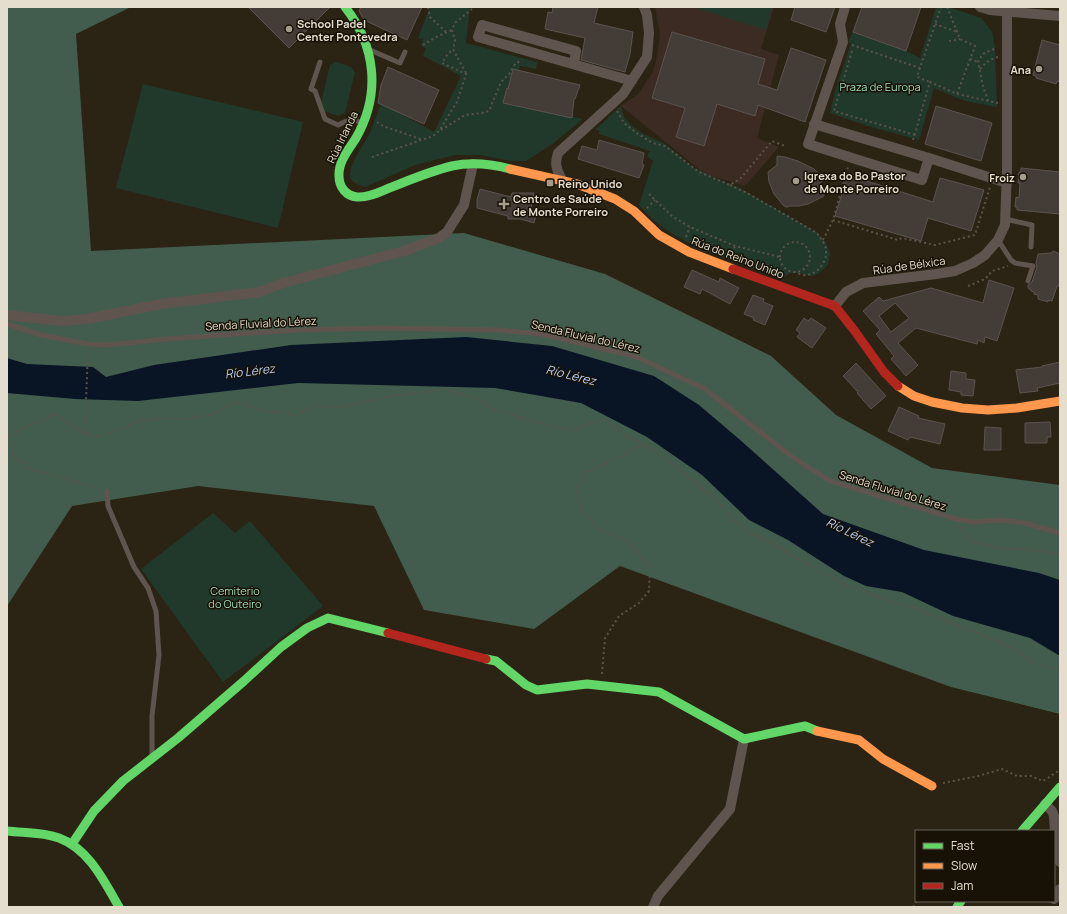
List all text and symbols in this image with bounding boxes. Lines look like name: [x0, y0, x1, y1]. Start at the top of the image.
place label: School Padel Center Pontevedra: [297, 16, 397, 44]
marker: School Padel Center Pontevedra: [284, 24, 294, 34]
place label: Ana: [1010, 62, 1031, 77]
marker: Ana: [1034, 64, 1044, 74]
park label: Praza de Europa: [839, 79, 921, 94]
street label: Rúa Irlanda: [323, 108, 361, 166]
place label: Igrexa do Bo Pastor de Monte Porreiro: [804, 168, 906, 196]
place label: Froiz: [989, 170, 1015, 185]
marker: Froiz: [1018, 172, 1028, 182]
place label: Reino Unido: [558, 176, 622, 191]
marker: Igrexa do Bo Pastor de Monte Porreiro: [791, 176, 801, 186]
marker: Reino Unido: [545, 178, 555, 188]
place label: Centro de Saúde de Monte Porreiro: [513, 191, 608, 219]
marker: Centro de Saúde de Monte Porreiro: [498, 198, 510, 210]
street label: Rúa do Reino Unido: [690, 232, 787, 282]
street label: Rúa de Bélxica: [872, 252, 946, 278]
street label: Senda Fluvial do Lérez: [205, 313, 317, 333]
street label: Senda Fluvial do Lérez: [530, 316, 642, 356]
water label: Río Lérez: [224, 359, 278, 383]
water label: Río Lérez: [544, 361, 599, 390]
street label: Senda Fluvial do Lérez: [838, 467, 949, 514]
water label: Río Lérez: [824, 513, 878, 551]
park label: Cemiterio do Outeiro: [208, 583, 262, 611]
legend: [915, 830, 1055, 902]
text: Fast: [951, 837, 975, 854]
text: Slow: [951, 857, 977, 874]
text: Jam: [951, 877, 973, 894]

